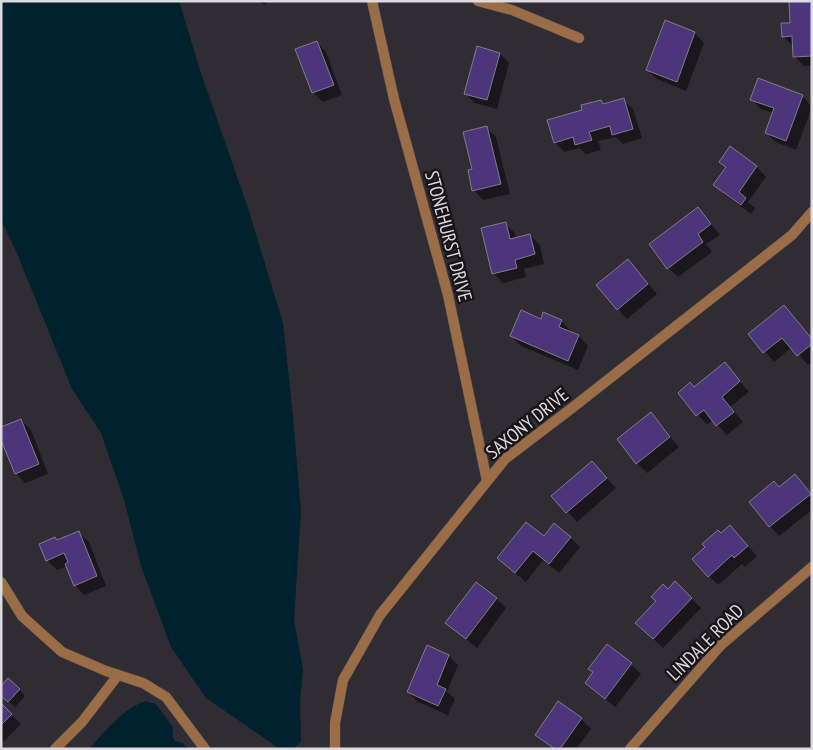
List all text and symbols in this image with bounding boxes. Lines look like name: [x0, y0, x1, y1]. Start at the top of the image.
street label: STONEHURST DRIVE: [420, 168, 478, 304]
street label: SAXONY DRIVE: [481, 382, 573, 464]
street label: LINDALE ROAD: [662, 599, 748, 685]

